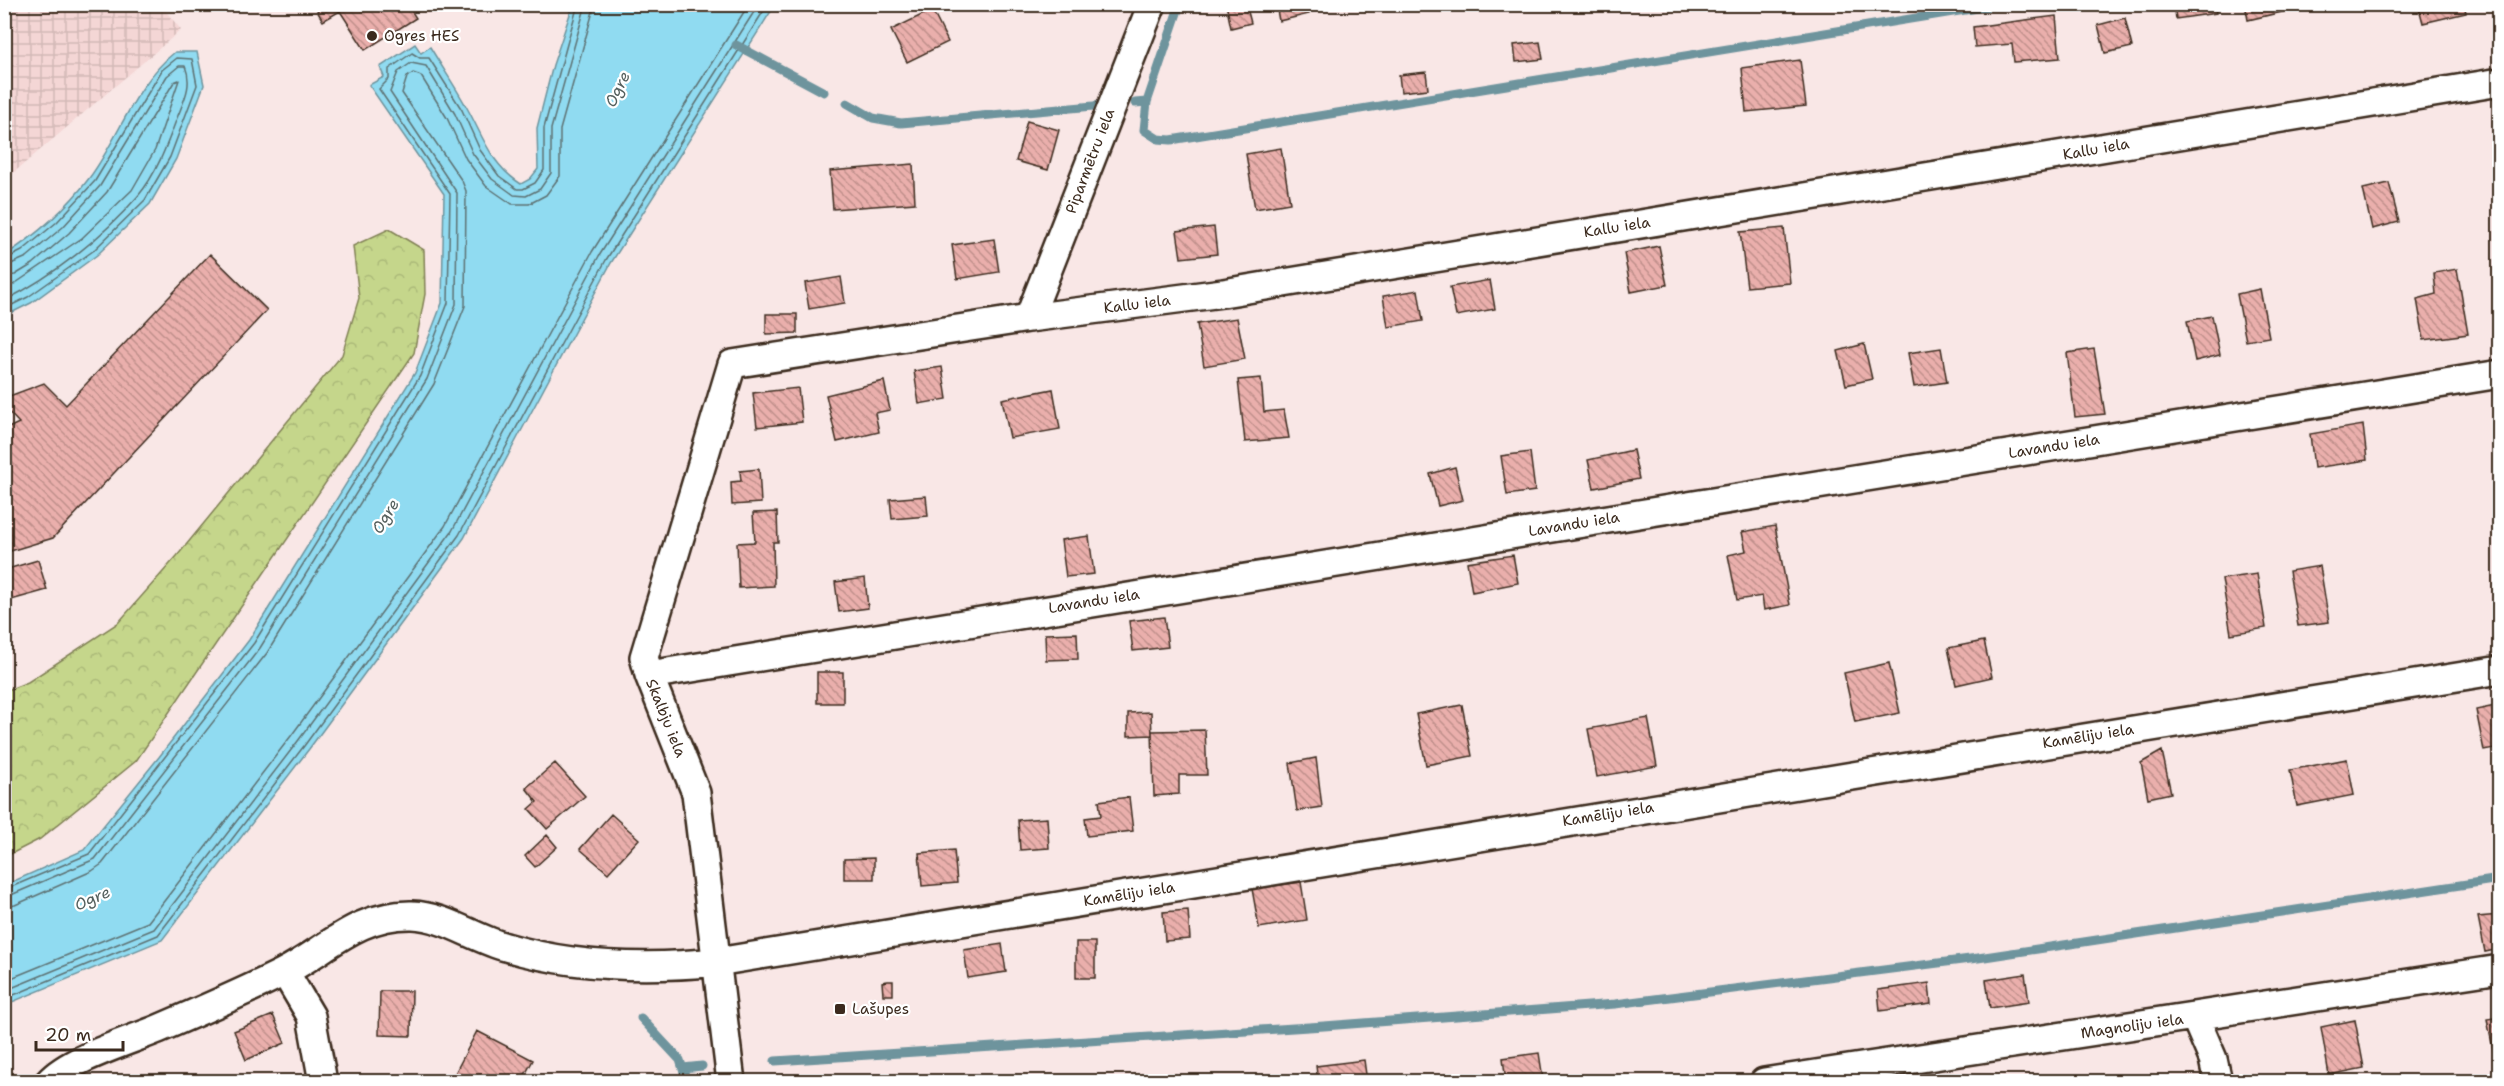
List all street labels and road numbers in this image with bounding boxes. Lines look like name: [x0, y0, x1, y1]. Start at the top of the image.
street label: Piparmētru iela: [1061, 105, 1119, 216]
street label: Kallu iela: [2061, 133, 2131, 165]
street label: Kallu iela: [1582, 212, 1652, 242]
street label: Kallu iela: [1102, 290, 1172, 318]
street label: Lavandu iela: [2007, 429, 2102, 463]
street label: Lavandu iela: [1527, 507, 1622, 541]
street label: Lavandu iela: [1047, 584, 1142, 618]
street label: Skalbju iela: [641, 676, 691, 761]
street label: Kamēliju iela: [2041, 719, 2136, 753]
street label: Kamēliju iela: [1561, 797, 1656, 831]
street label: Kamēliju iela: [1082, 877, 1177, 911]
street label: Magnoliju iela: [2079, 1009, 2185, 1043]

